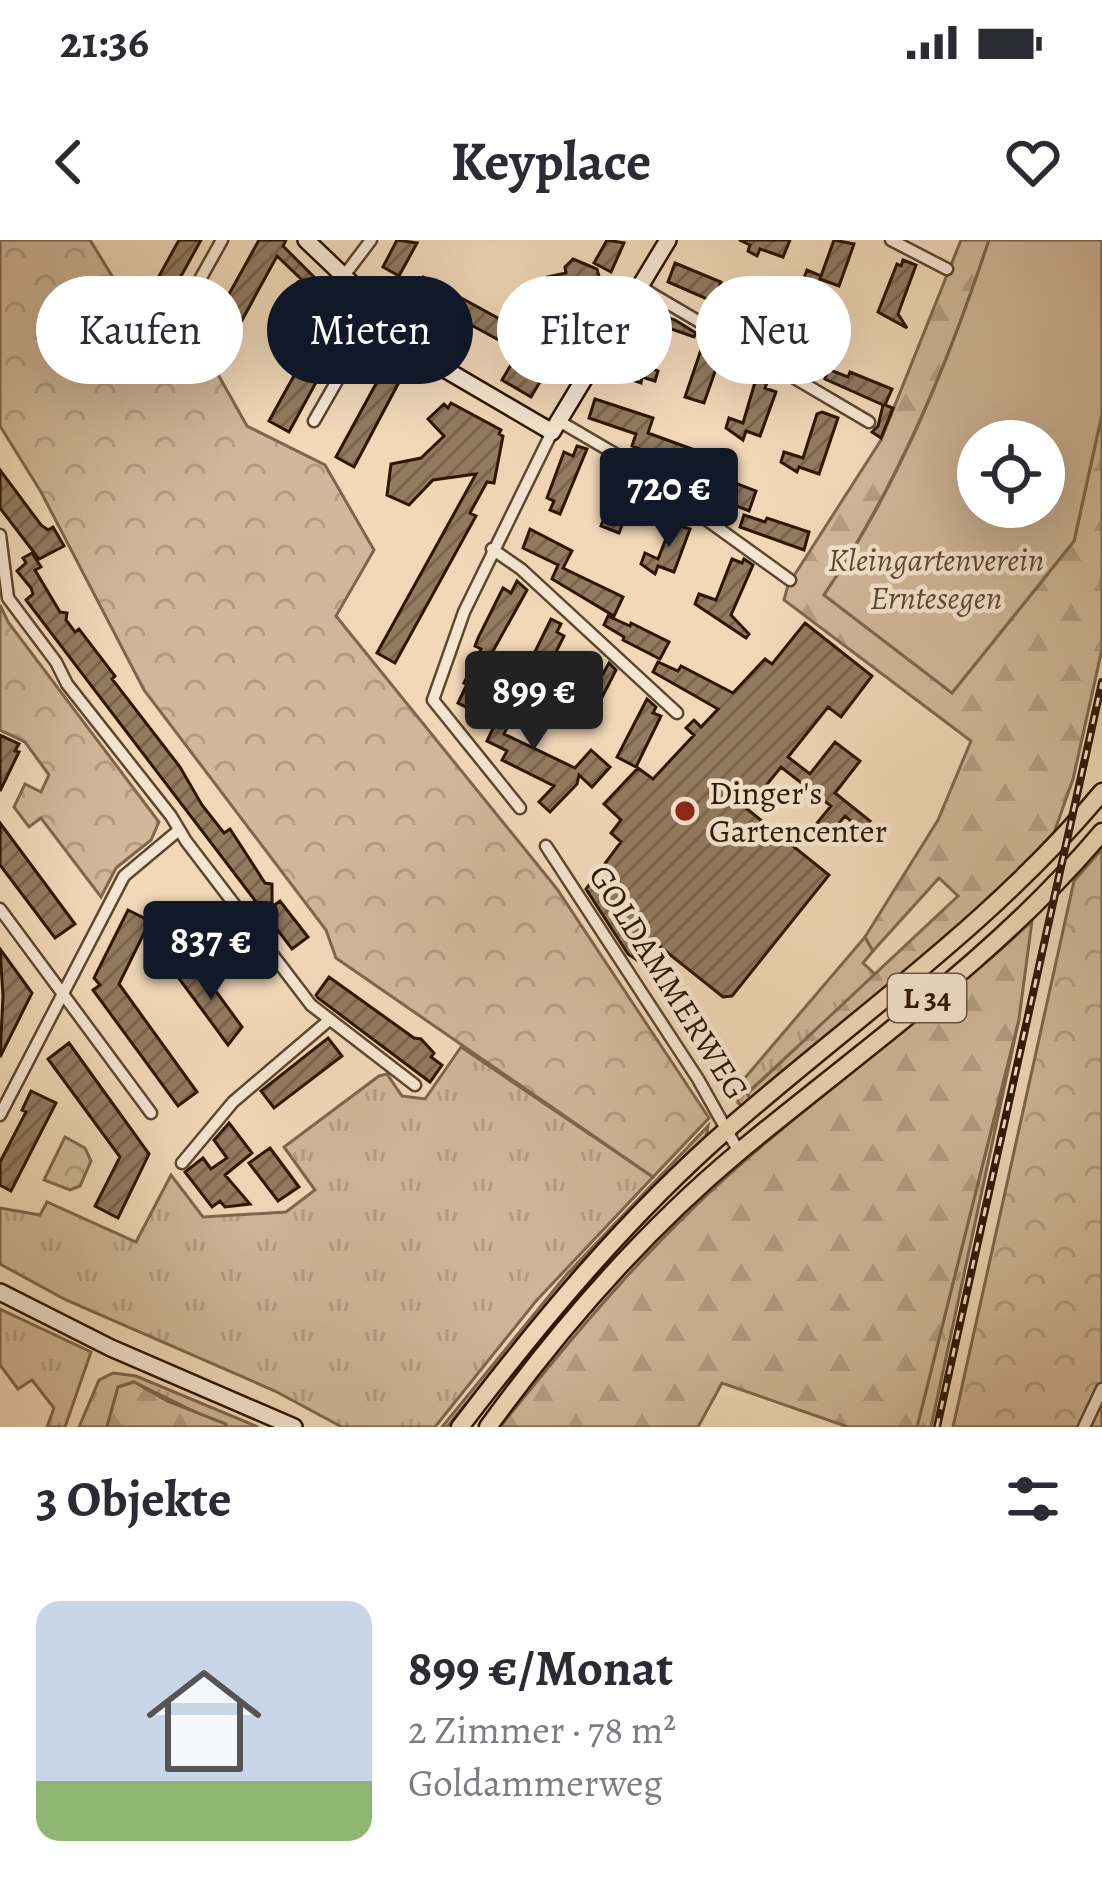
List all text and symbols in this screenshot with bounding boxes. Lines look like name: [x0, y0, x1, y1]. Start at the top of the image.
text: 21:36: [60, 11, 149, 73]
text: Keyplace: [451, 125, 651, 199]
icon: back: [36, 129, 102, 195]
icon: heart: [1000, 129, 1066, 195]
chip: Kaufen: [36, 276, 243, 384]
chip: Mieten: [267, 276, 473, 384]
chip: Filter: [497, 276, 672, 384]
chip: Neu: [696, 276, 851, 384]
map controls: [957, 420, 1065, 528]
button: locate: [957, 420, 1065, 528]
pin: 720 €: [585, 448, 753, 550]
text: 720 €: [627, 460, 711, 513]
park label: Kleingartenverein Erntesegen: [828, 537, 1044, 620]
pin: 899 €: [450, 651, 618, 753]
text: 899 €: [492, 663, 576, 716]
place label: Dinger's Gartencenter: [709, 770, 887, 853]
marker: Dinger's Gartencenter: [672, 798, 698, 824]
street label: GOLDAMMERWEG: [579, 856, 759, 1108]
pin: 837 €: [127, 901, 295, 1003]
text: 837 €: [170, 913, 252, 966]
road number: L 34: [888, 974, 966, 1022]
text: 3 Objekte: [36, 1464, 232, 1534]
icon: filters: [1000, 1466, 1066, 1532]
text: 899 €/Monat: [408, 1633, 673, 1703]
icon: home: [132, 1649, 276, 1793]
text: 2 Zimmer · 78 m²: [408, 1703, 676, 1756]
text: Goldammerweg: [408, 1756, 663, 1809]

